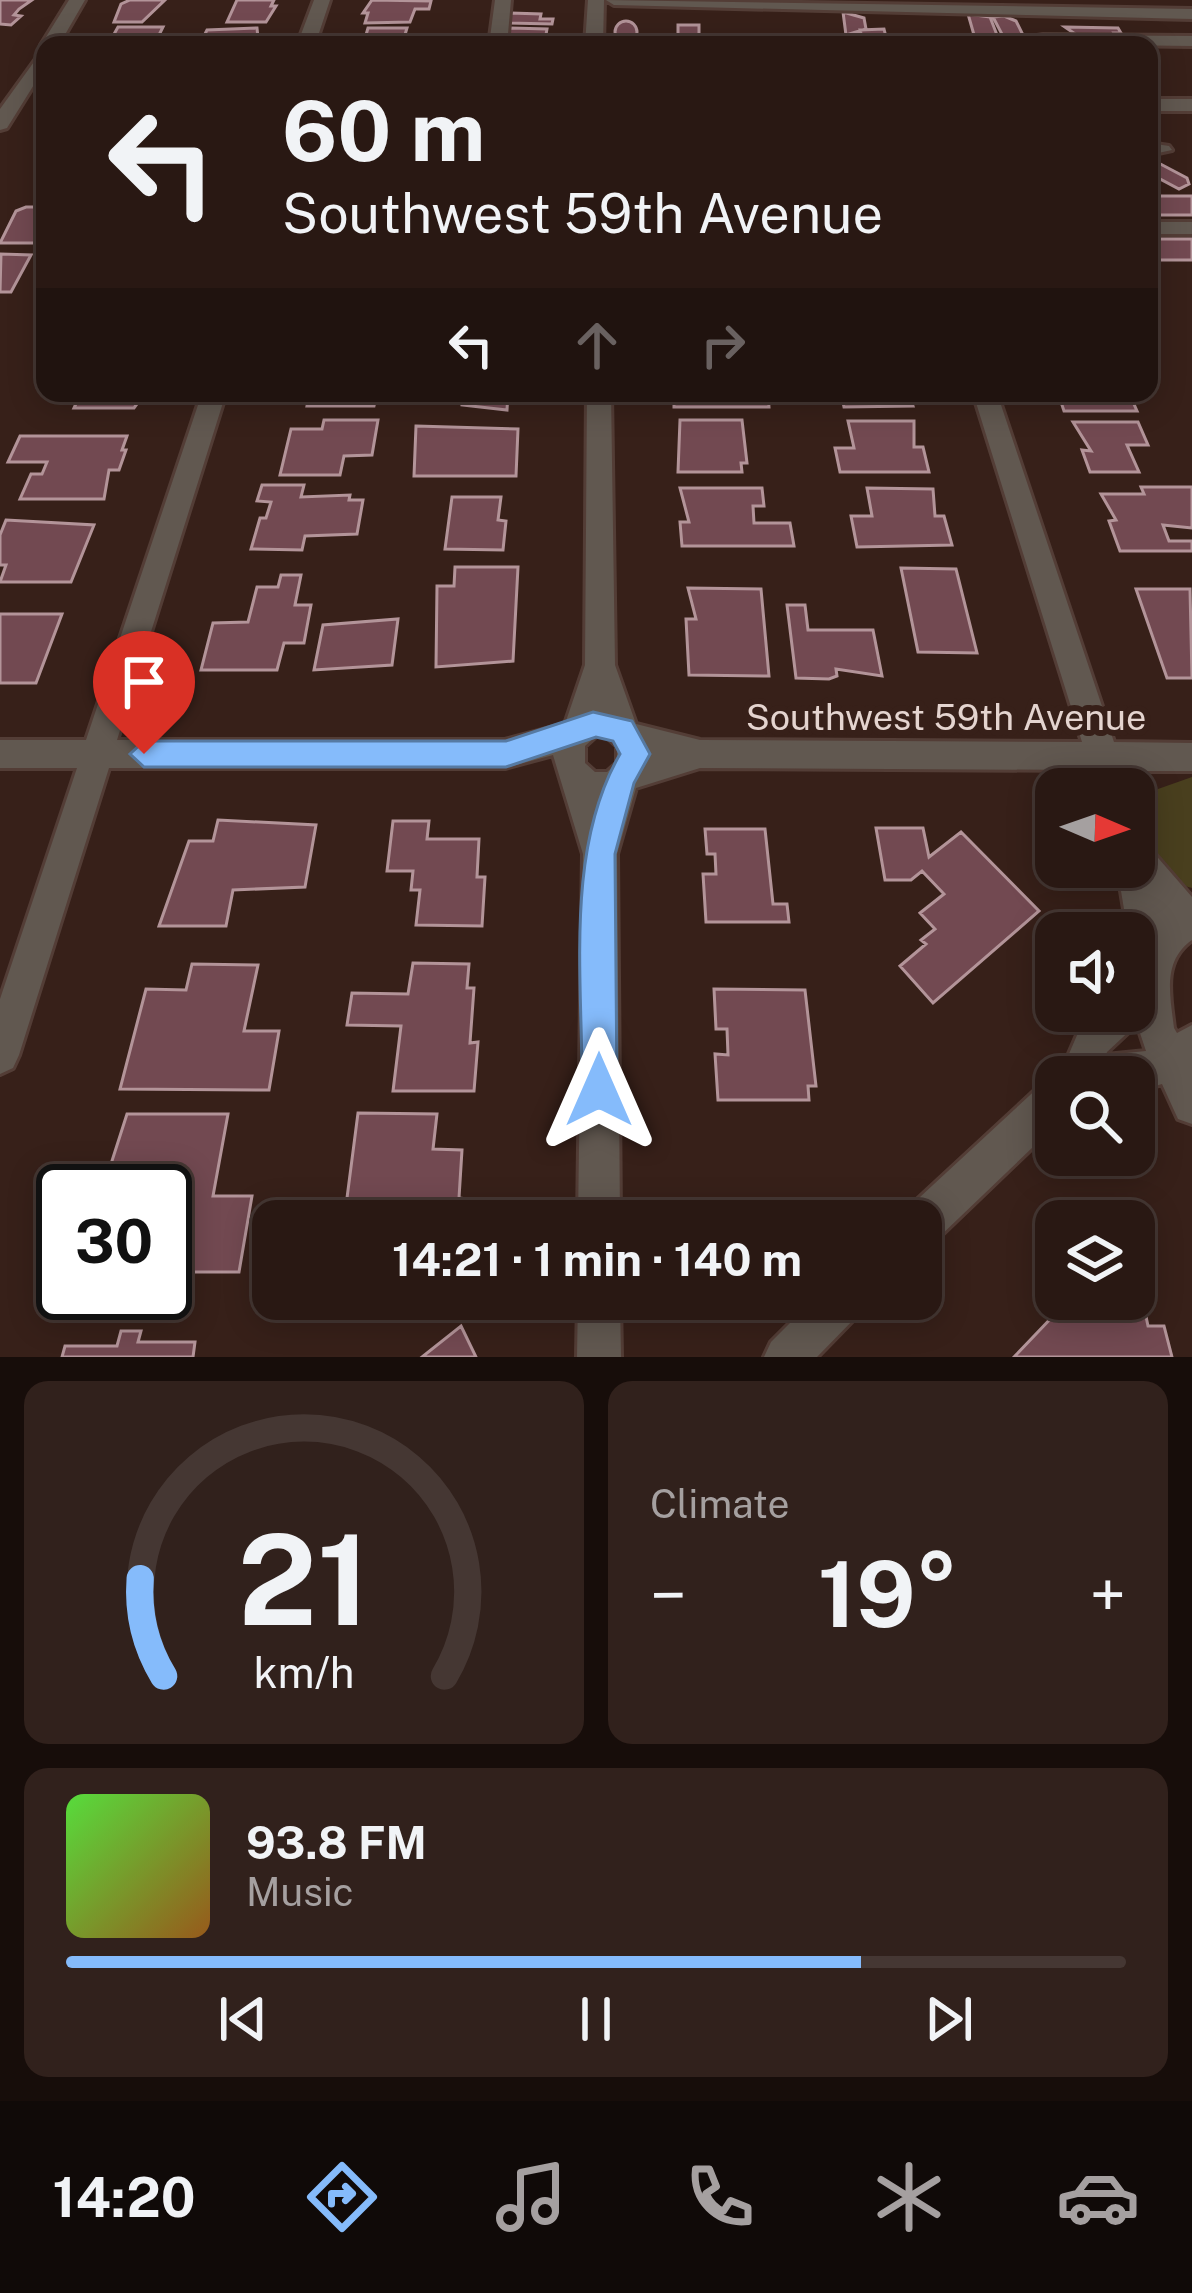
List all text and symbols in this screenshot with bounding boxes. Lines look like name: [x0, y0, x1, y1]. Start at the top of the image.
text: 60 m: [282, 81, 486, 180]
icon: left: [84, 84, 240, 240]
text: Southwest 59th Avenue: [282, 182, 883, 245]
icon: left: [438, 312, 504, 378]
icon: ahead: [564, 312, 630, 378]
icon: right: [690, 312, 756, 378]
pin: [93, 631, 195, 754]
icon: arrive: [111, 649, 177, 715]
street label: Southwest 59th Avenue: [746, 696, 1146, 738]
north arrow: [1035, 768, 1155, 888]
map controls: [1035, 768, 1155, 1320]
button: sound: [1035, 912, 1155, 1032]
position arrow: [536, 1027, 662, 1153]
button: search: [1035, 1056, 1155, 1176]
speed limit sign: 30: [36, 1164, 192, 1320]
button: layers: [1035, 1200, 1155, 1320]
text: 14:21 · 1 min · 140 m: [392, 1233, 802, 1286]
text: Climate: [650, 1481, 790, 1527]
text: 21: [238, 1506, 370, 1653]
text: 19°: [818, 1541, 958, 1647]
text: −: [650, 1556, 687, 1634]
text: +: [1089, 1556, 1126, 1634]
text: km/h: [254, 1646, 354, 1697]
text: 93.8 FM: [246, 1816, 427, 1869]
text: Music: [246, 1869, 354, 1915]
icon: previous: [210, 1986, 276, 2052]
icon: pause: [563, 1986, 629, 2052]
icon: next: [916, 1986, 982, 2052]
icon: directions: [300, 2155, 384, 2239]
icon: music: [489, 2155, 573, 2239]
icon: phone: [678, 2155, 762, 2239]
icon: climate: [867, 2155, 951, 2239]
icon: car: [1056, 2155, 1140, 2239]
text: 14:20: [52, 2166, 196, 2229]

